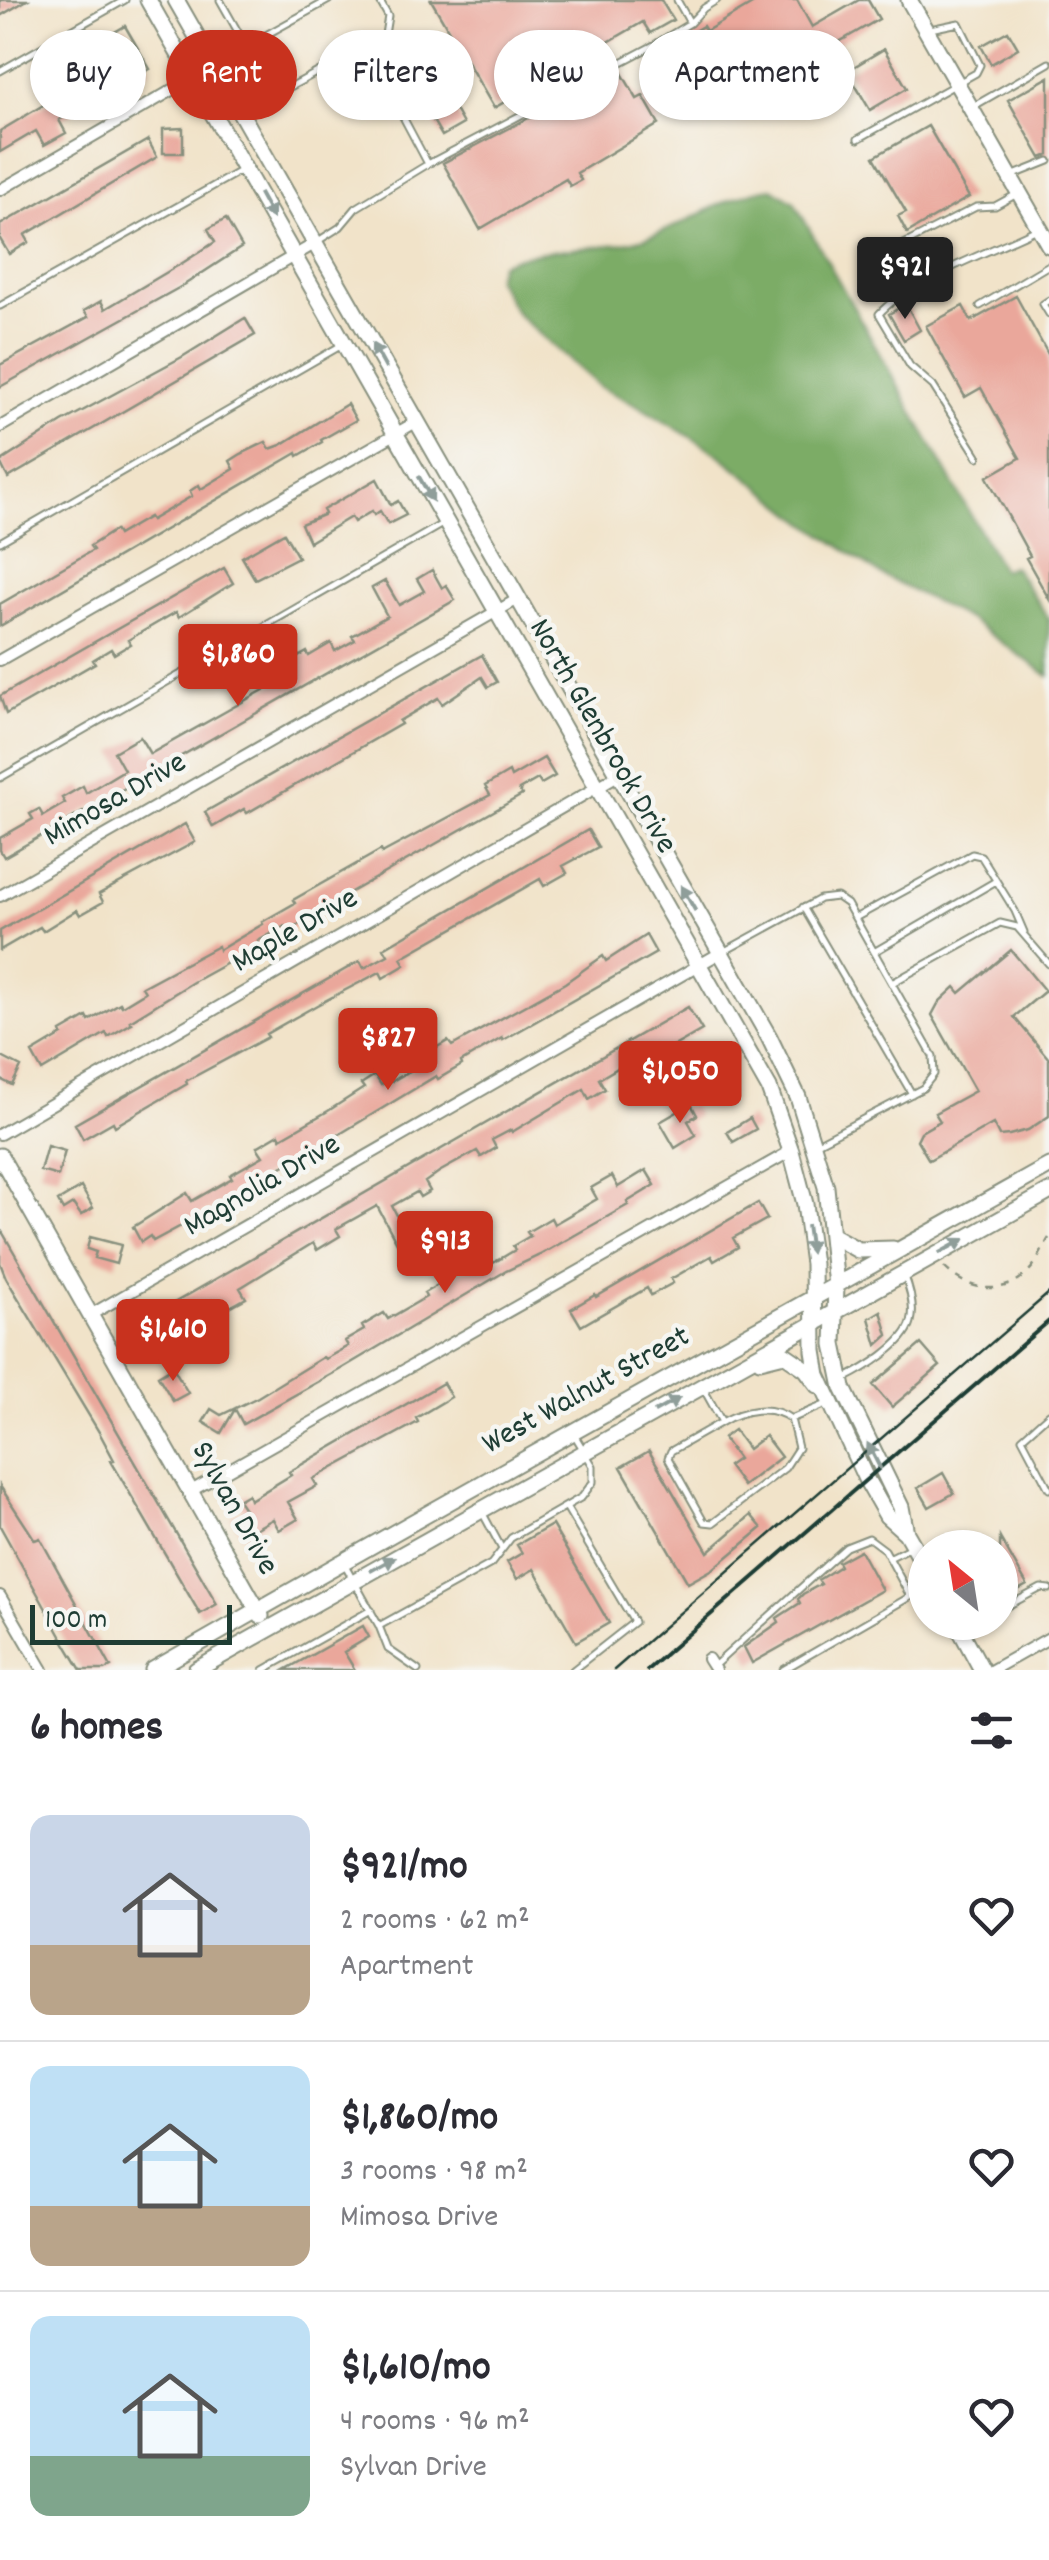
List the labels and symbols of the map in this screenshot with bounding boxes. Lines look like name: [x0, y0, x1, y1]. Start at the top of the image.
one-way arrow: [257, 192, 274, 221]
pin: $921: [846, 237, 964, 322]
one-way arrow: [371, 342, 389, 370]
one-way arrow: [417, 475, 434, 503]
street label: North Glenbrook Drive: [515, 611, 687, 863]
pin: $1,860: [157, 624, 319, 709]
street label: Mimosa Drive: [36, 742, 196, 860]
street label: Maple Drive: [224, 877, 368, 987]
one-way arrow: [680, 884, 697, 913]
pin: $827: [329, 1008, 447, 1093]
pin: $1,050: [599, 1041, 761, 1126]
street label: Magnolia Drive: [176, 1124, 350, 1250]
pin: $913: [386, 1211, 504, 1296]
one-way arrow: [802, 1224, 818, 1255]
one-way arrow: [938, 1238, 966, 1256]
pin: $1,610: [92, 1299, 254, 1384]
street label: West Walnut Street: [475, 1316, 700, 1468]
one-way arrow: [653, 1397, 681, 1415]
street label: Sylvan Drive: [177, 1434, 289, 1584]
one-way arrow: [866, 1442, 883, 1471]
north arrow: [908, 1530, 1018, 1640]
one-way arrow: [369, 1555, 398, 1572]
scale bar: [30, 1600, 232, 1644]

